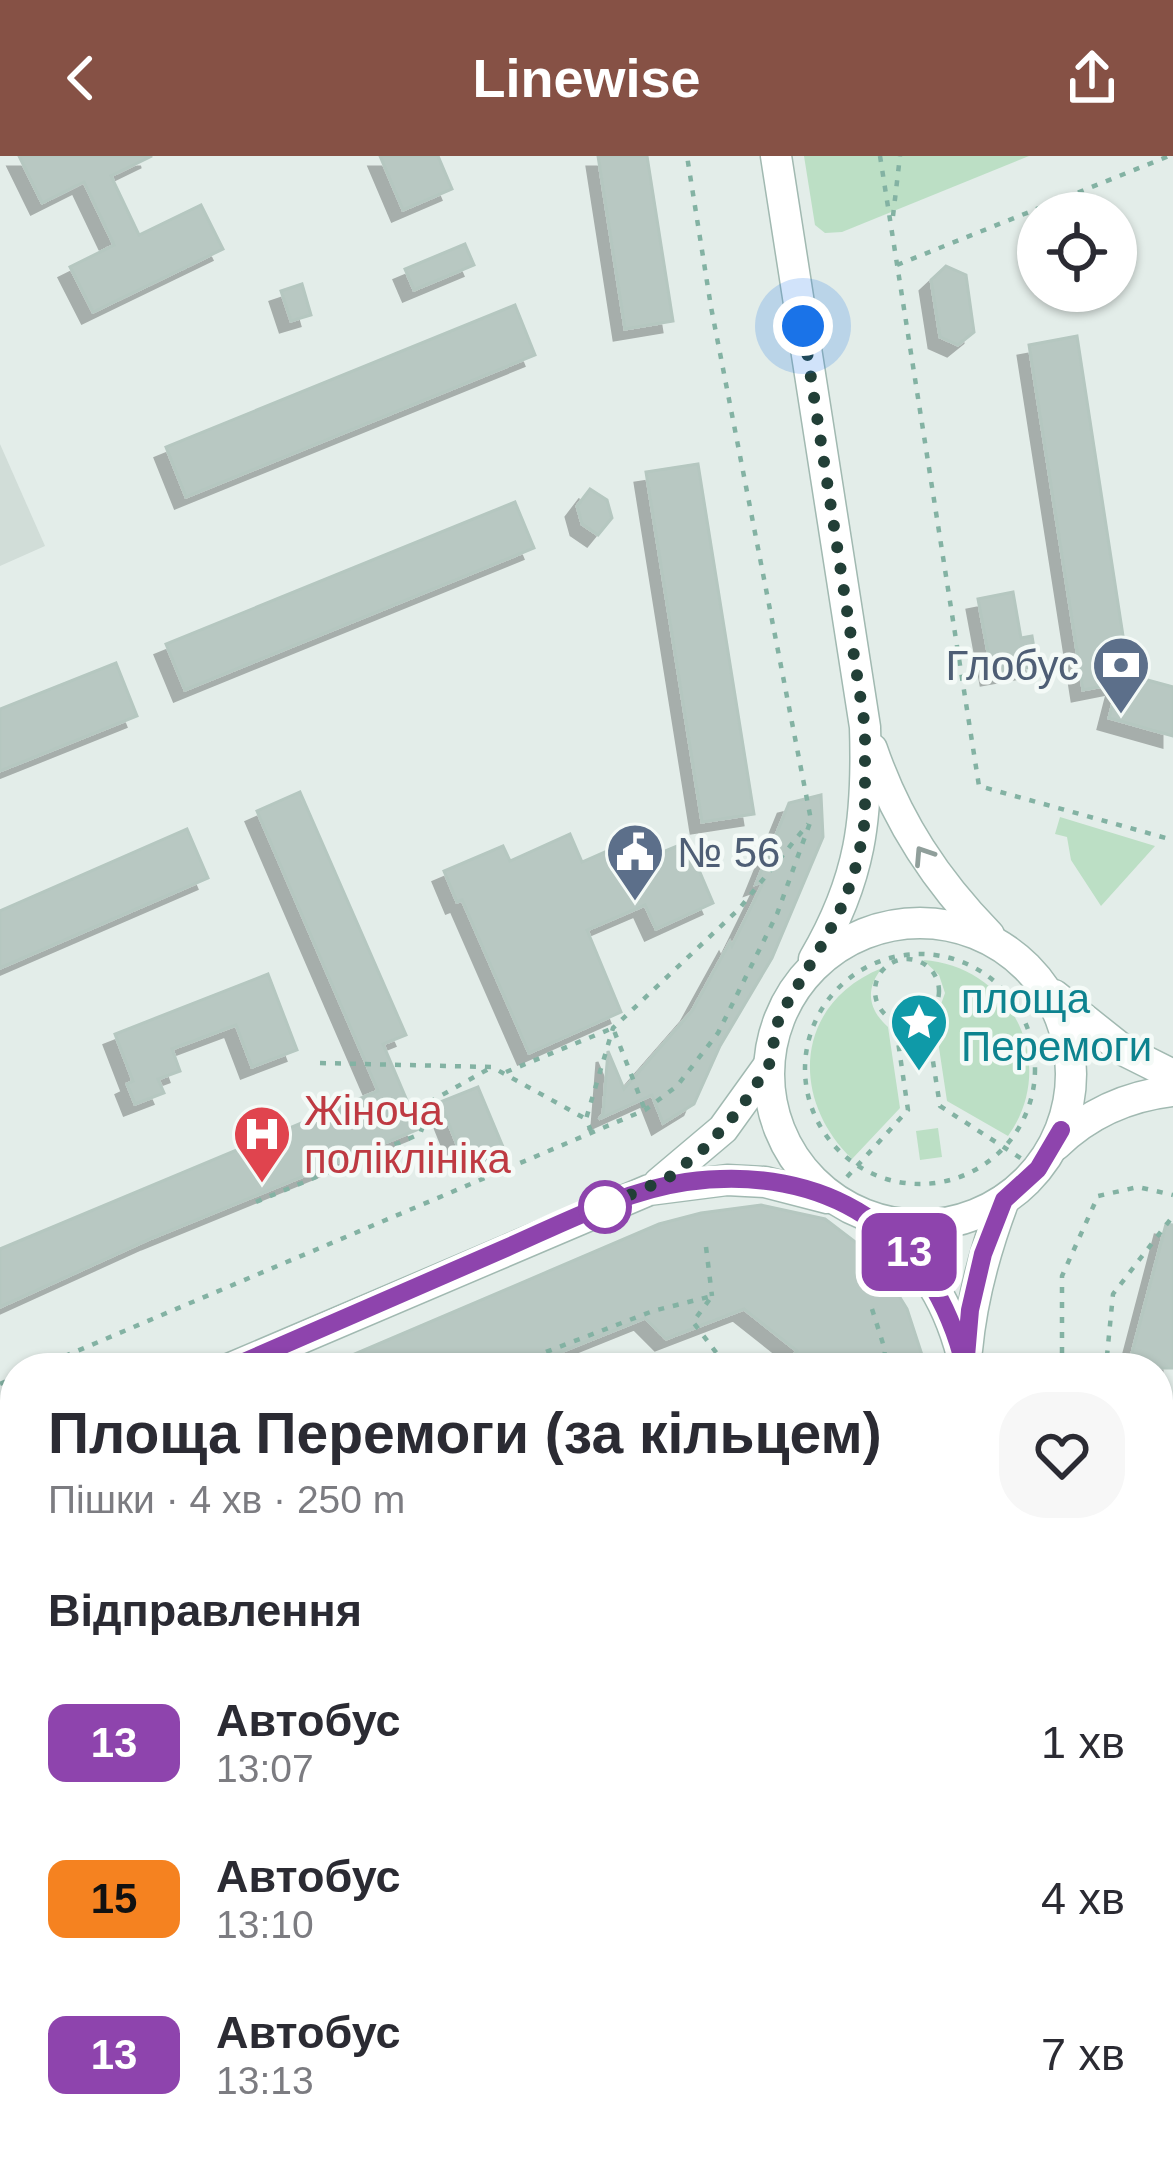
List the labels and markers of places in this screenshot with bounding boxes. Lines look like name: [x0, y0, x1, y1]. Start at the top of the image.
bank icon: Глобус: [1090, 634, 1152, 716]
place label: Глобус: [946, 642, 1079, 689]
public building icon: № 56: [604, 821, 666, 903]
place label: № 56: [677, 829, 780, 876]
place label: площа Перемоги: [961, 975, 1152, 1070]
place icon: площа Перемоги: [888, 991, 950, 1073]
place label: Жіноча поліклініка: [304, 1087, 512, 1182]
hospital icon: Жіноча поліклініка: [231, 1103, 293, 1185]
unlabelled marker: [580, 1182, 630, 1232]

